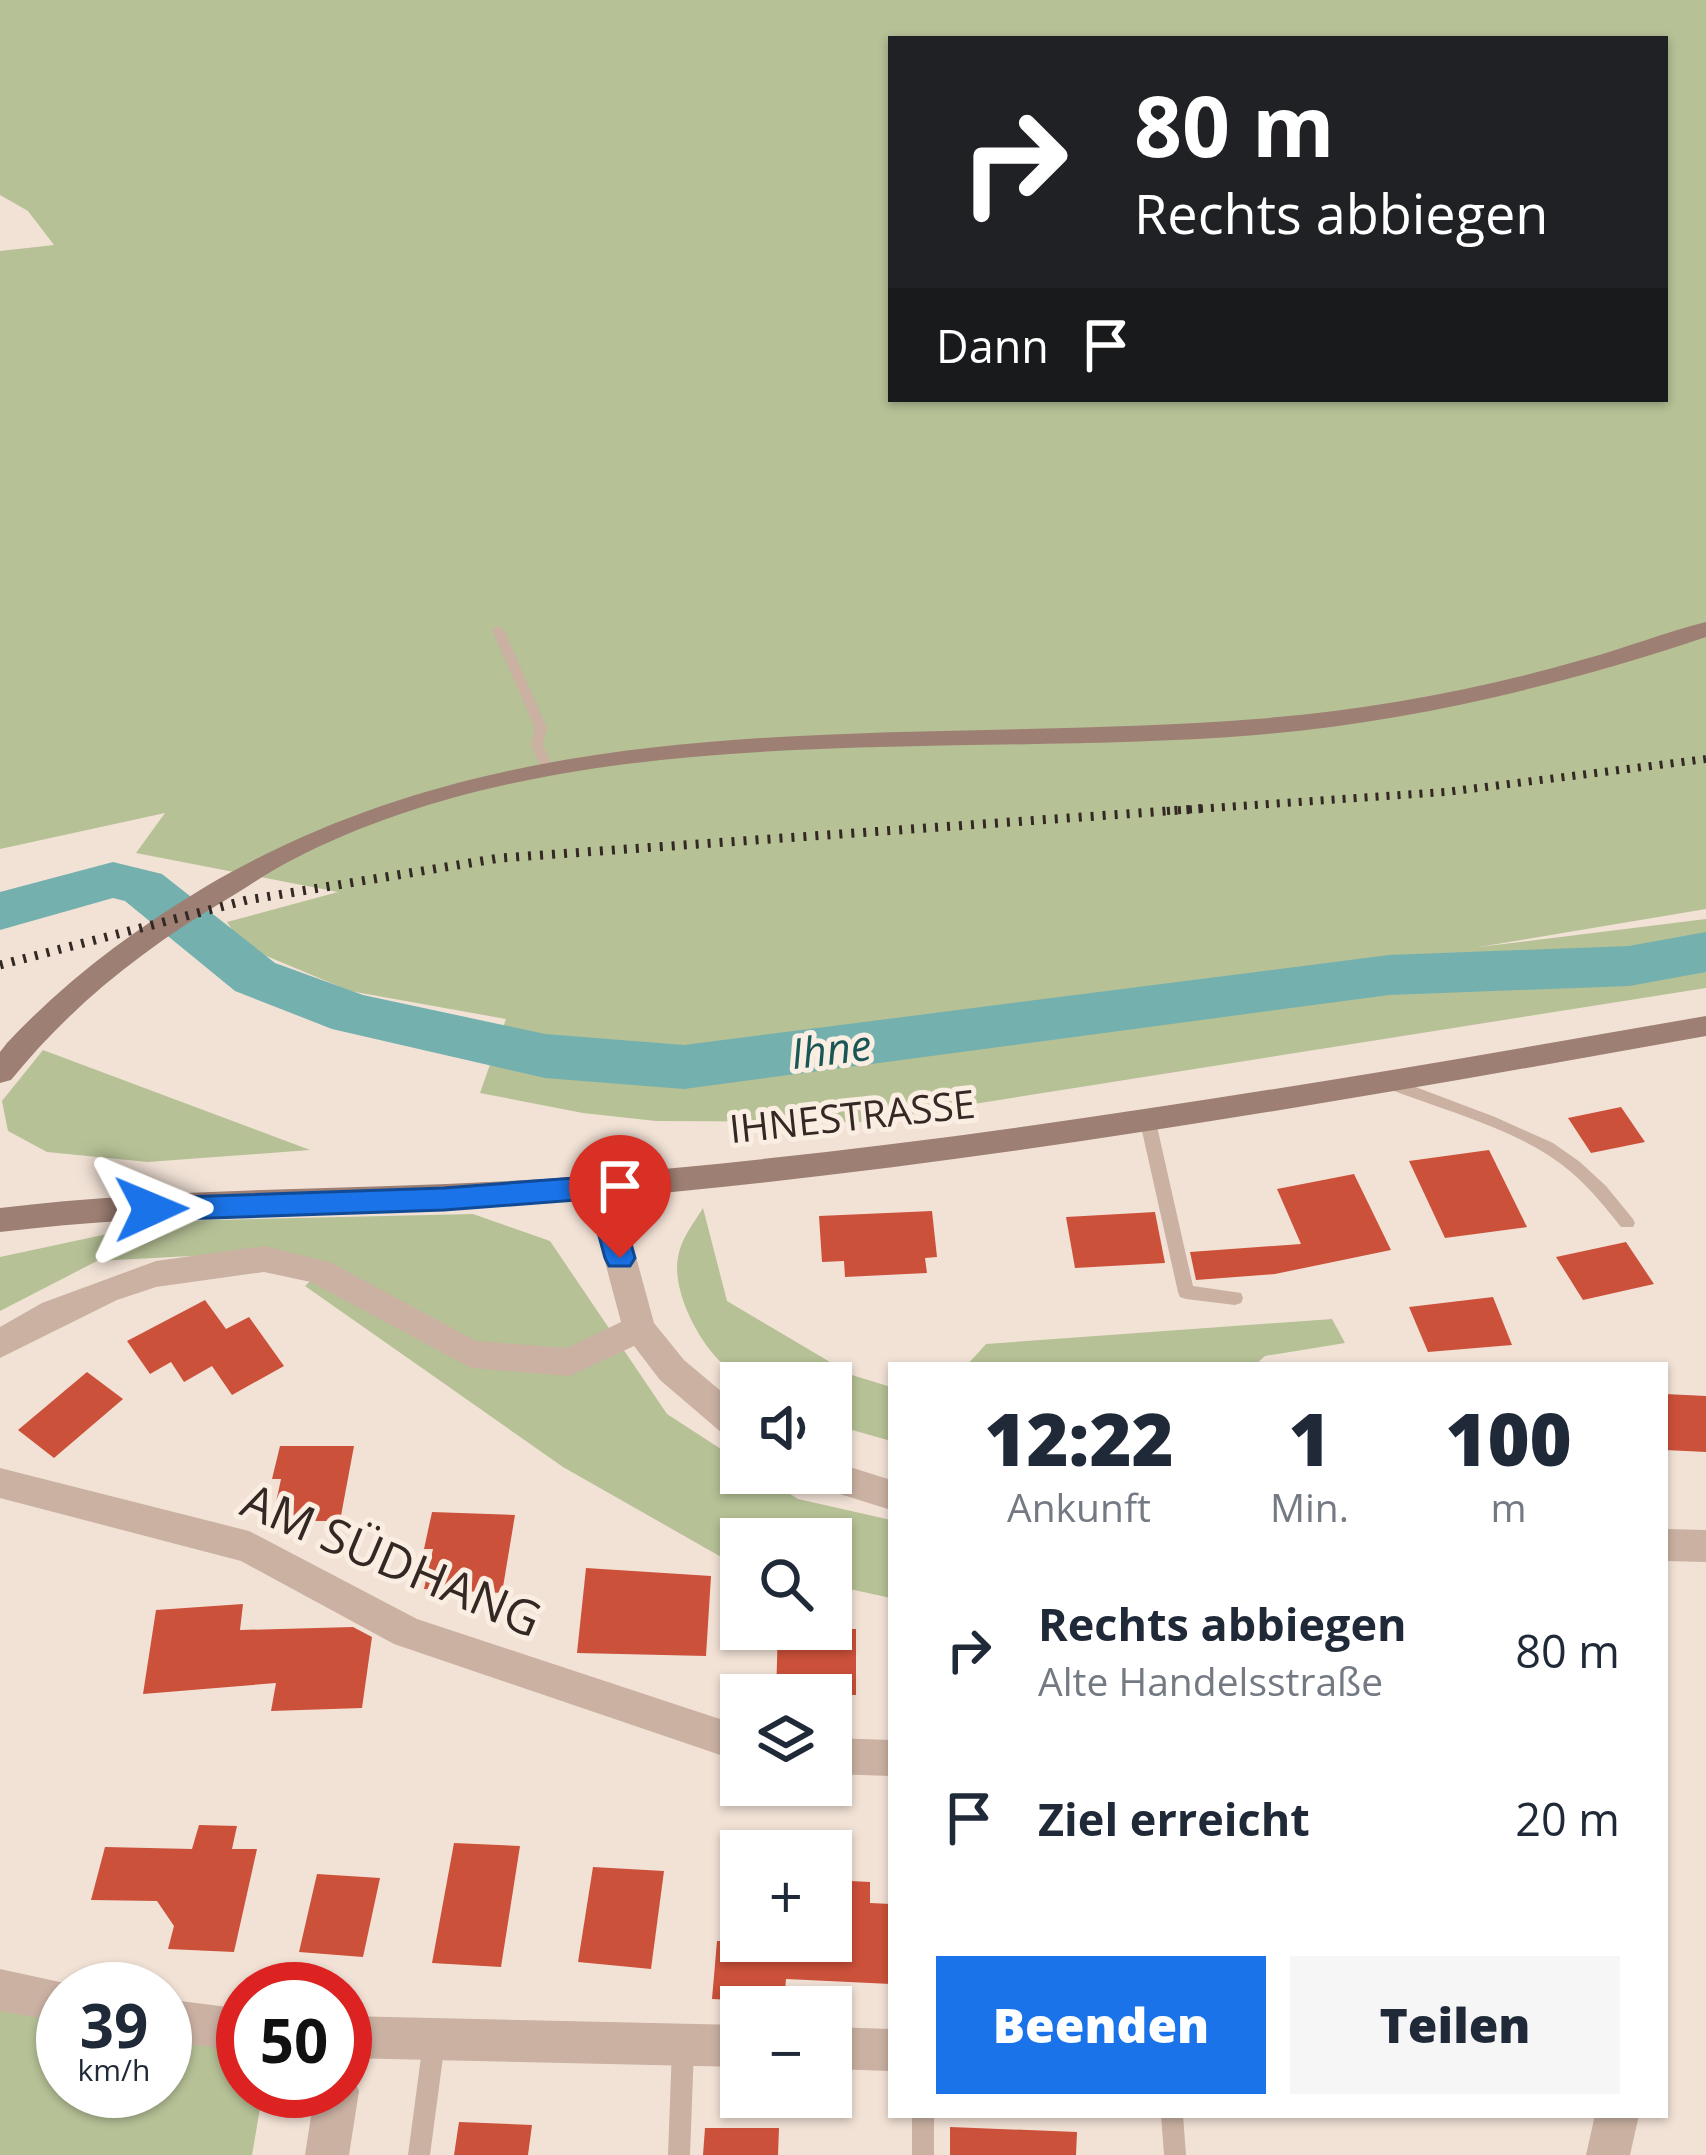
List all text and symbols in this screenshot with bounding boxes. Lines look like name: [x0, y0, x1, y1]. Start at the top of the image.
text: 80 m: [1134, 67, 1334, 182]
icon: right: [936, 84, 1092, 240]
text: Rechts abbiegen: [1134, 176, 1548, 250]
icon: arrive: [1073, 312, 1139, 378]
text: Dann: [936, 315, 1049, 376]
water label: Ihne: [787, 1015, 875, 1081]
street label: IHNESTRASSE: [727, 1076, 977, 1154]
pin: [569, 1135, 671, 1258]
position arrow: [88, 1146, 214, 1272]
icon: arrive: [587, 1153, 653, 1219]
map controls: [720, 1362, 852, 2118]
button: sound: [720, 1362, 852, 1494]
text: 12:22: [984, 1389, 1174, 1487]
text: 1: [1288, 1389, 1331, 1487]
text: 100: [1445, 1389, 1572, 1487]
street label: AM SÜDHANG: [233, 1467, 551, 1651]
text: Ankunft: [1007, 1480, 1151, 1533]
text: Min.: [1270, 1480, 1349, 1533]
text: m: [1490, 1480, 1527, 1533]
button: search: [720, 1518, 852, 1650]
text: Rechts abbiegen: [1038, 1593, 1407, 1654]
icon: right: [936, 1617, 1002, 1683]
text: 80 m: [1515, 1620, 1620, 1681]
text: Alte Handelsstraße: [1038, 1654, 1383, 1707]
button: layers: [720, 1674, 852, 1806]
icon: arrive: [936, 1785, 1002, 1851]
text: Ziel erreicht: [1038, 1788, 1310, 1849]
text: 20 m: [1515, 1788, 1620, 1849]
button: +: [720, 1830, 852, 1962]
button: Beenden: [936, 1956, 1266, 2094]
button: Teilen: [1290, 1956, 1620, 2094]
speed limit sign: 50: [216, 1962, 372, 2118]
text: 39: [80, 1984, 148, 2066]
button: −: [720, 1986, 852, 2118]
text: km/h: [78, 2049, 150, 2090]

